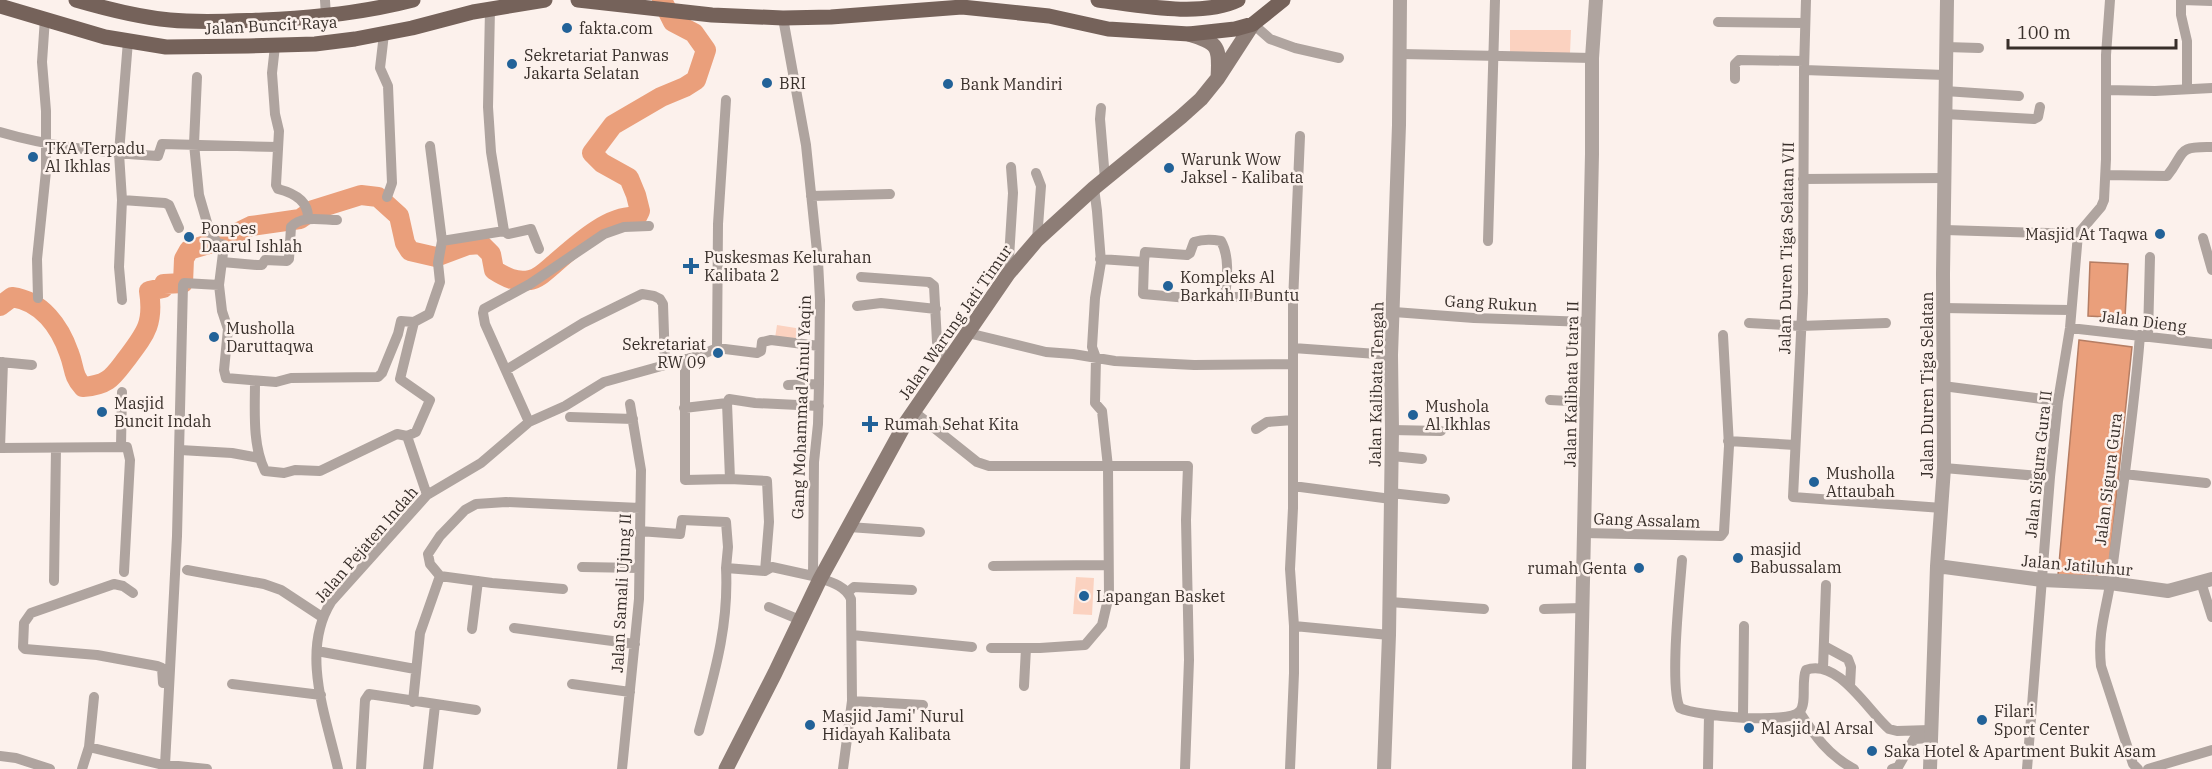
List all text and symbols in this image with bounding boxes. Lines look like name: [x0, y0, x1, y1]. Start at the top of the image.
street label: Jalan Buncit Raya: [204, 12, 338, 38]
scale bar: [2008, 12, 2176, 50]
place label: fakta.com: [579, 18, 653, 38]
marker: fakta.com: [560, 21, 574, 35]
text: 100 m: [2017, 21, 2071, 44]
place label: Sekretariat Panwas Jakarta Selatan: [524, 45, 669, 83]
marker: Sekretariat Panwas Jakarta Selatan: [505, 57, 519, 71]
place label: BRI: [779, 73, 806, 93]
place label: Bank Mandiri: [960, 74, 1063, 94]
marker: BRI: [760, 76, 774, 90]
marker: Bank Mandiri: [941, 77, 955, 91]
place label: TKA Terpadu Al Ikhlas: [45, 138, 145, 176]
street label: Jalan Duren Tiga Selatan VII: [1774, 142, 1798, 354]
place label: Warunk Wow Jaksel - Kalibata: [1181, 149, 1304, 187]
marker: TKA Terpadu Al Ikhlas: [26, 150, 40, 164]
marker: Warunk Wow Jaksel - Kalibata: [1162, 161, 1176, 175]
place label: Ponpes Daarul Ishlah: [201, 218, 302, 256]
place label: Masjid At Taqwa: [2025, 224, 2148, 244]
marker: Masjid At Taqwa: [2153, 227, 2167, 241]
marker: Ponpes Daarul Ishlah: [182, 230, 196, 244]
street label: Jalan Warung Jati Timur: [894, 241, 1016, 403]
place label: Puskesmas Kelurahan Kalibata 2: [704, 247, 872, 285]
marker: Puskesmas Kelurahan Kalibata 2: [682, 257, 700, 275]
place label: Kompleks Al Barkah II Buntu: [1180, 267, 1299, 305]
marker: Kompleks Al Barkah II Buntu: [1161, 279, 1175, 293]
street label: Gang Rukun: [1444, 291, 1538, 315]
street label: Jalan Duren Tiga Selatan: [1917, 292, 1937, 478]
street label: Gang Mohammad Ainul Yaqin: [787, 294, 815, 520]
street label: Jalan Kalibata Tengah: [1365, 301, 1387, 467]
street label: Jalan Kalibata Utara II: [1560, 301, 1582, 467]
street label: Jalan Dieng: [2098, 306, 2188, 336]
place label: Musholla Daruttaqwa: [226, 318, 314, 356]
marker: Musholla Daruttaqwa: [207, 330, 221, 344]
place label: Sekretariat RW 09: [622, 334, 706, 372]
marker: Sekretariat RW 09: [711, 346, 725, 360]
street label: Jalan Sigura Gura II: [2020, 389, 2056, 539]
place label: Masjid Buncit Indah: [114, 393, 212, 431]
place label: Mushola Al Ikhlas: [1425, 396, 1491, 434]
marker: Masjid Buncit Indah: [95, 405, 109, 419]
marker: Mushola Al Ikhlas: [1406, 408, 1420, 422]
street label: Jalan Sigura Gura: [2090, 411, 2126, 546]
place label: Rumah Sehat Kita: [884, 414, 1019, 434]
marker: Rumah Sehat Kita: [861, 415, 879, 433]
place label: Musholla Attaubah: [1826, 463, 1895, 501]
marker: Musholla Attaubah: [1807, 475, 1821, 489]
street label: Jalan Pejaten Indah: [310, 482, 422, 606]
street label: Gang Assalam: [1593, 508, 1701, 532]
street label: Jalan Samali Ujung II: [607, 513, 635, 673]
place label: masjid Babussalam: [1750, 539, 1842, 577]
street label: Jalan Jatiluhur: [2021, 550, 2133, 580]
marker: masjid Babussalam: [1731, 551, 1745, 565]
place label: rumah Genta: [1527, 558, 1627, 578]
marker: rumah Genta: [1632, 561, 1646, 575]
place label: Lapangan Basket: [1096, 586, 1225, 606]
marker: Lapangan Basket: [1077, 589, 1091, 603]
place label: Filari Sport Center: [1994, 701, 2089, 739]
place label: Masjid Jami' Nurul Hidayah Kalibata: [822, 706, 964, 744]
marker: Filari Sport Center: [1975, 713, 1989, 727]
marker: Masjid Jami' Nurul Hidayah Kalibata: [803, 718, 817, 732]
place label: Masjid Al Arsal: [1761, 718, 1874, 738]
marker: Masjid Al Arsal: [1742, 721, 1756, 735]
place label: Saka Hotel & Apartment Bukit Asam: [1884, 741, 2156, 761]
marker: Saka Hotel & Apartment Bukit Asam: [1865, 744, 1879, 758]

